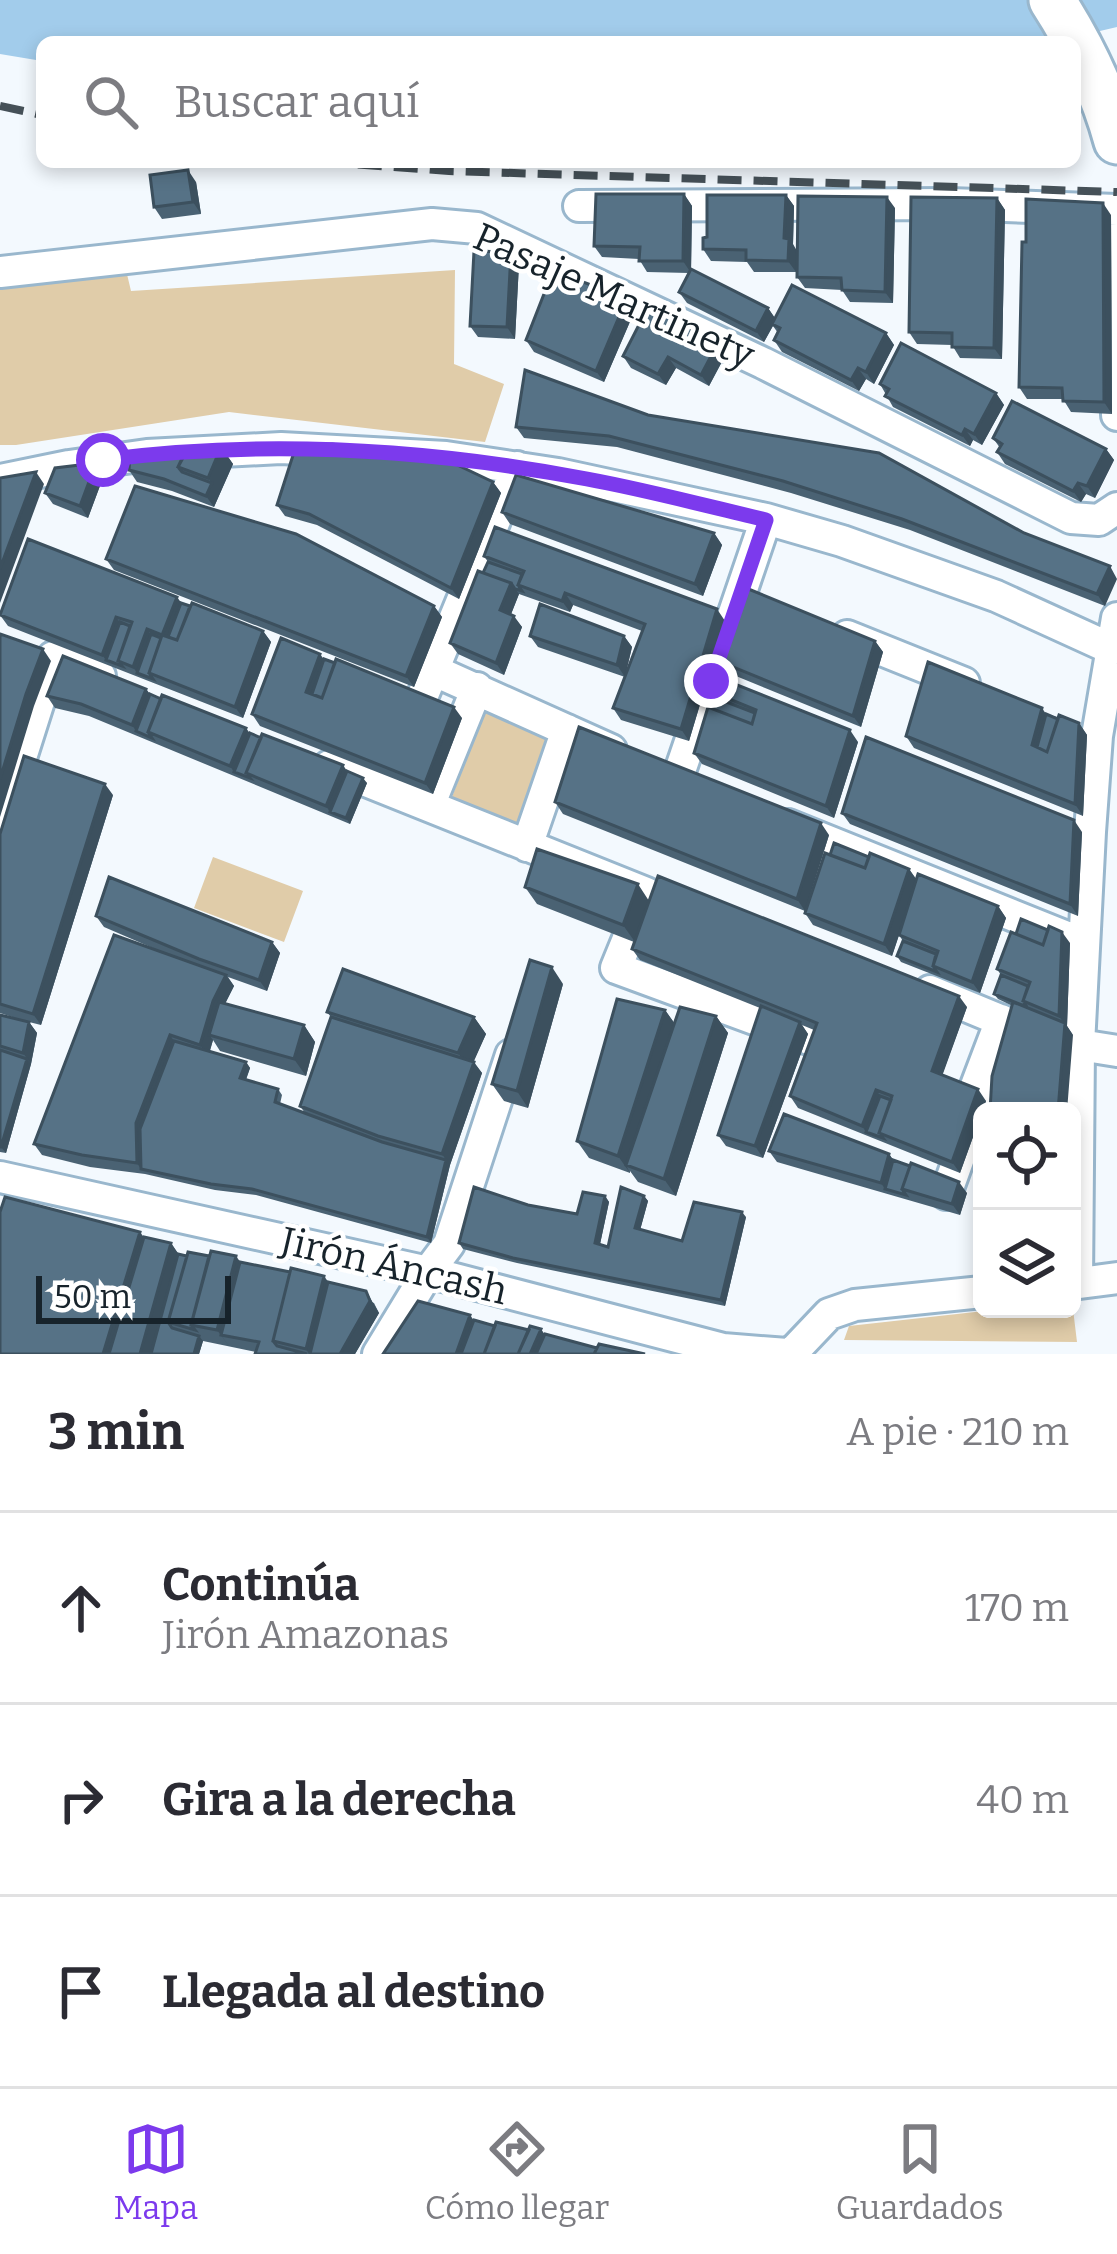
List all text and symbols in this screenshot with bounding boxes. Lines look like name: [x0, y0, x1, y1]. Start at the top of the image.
search box: [36, 36, 1081, 168]
icon: search: [78, 69, 144, 135]
text: Buscar aquí: [174, 75, 419, 129]
street label: Pasaje Martinety: [467, 214, 762, 379]
route start: [76, 433, 130, 487]
route end: [684, 654, 738, 708]
map controls: [973, 1102, 1081, 1318]
button: locate: [973, 1102, 1081, 1210]
button: layers: [973, 1210, 1081, 1318]
street label: Jirón Áncash: [275, 1217, 512, 1314]
scale bar: [36, 1270, 231, 1323]
text: 50 m: [54, 1277, 131, 1317]
text: 3 min: [48, 1401, 184, 1463]
text: A pie · 210 m: [846, 1409, 1069, 1455]
text: Continúa: [162, 1558, 359, 1612]
icon: ahead: [48, 1575, 114, 1641]
text: 170 m: [965, 1585, 1069, 1631]
text: Jirón Amazonas: [162, 1612, 449, 1658]
icon: right: [48, 1767, 114, 1833]
text: Gira a la derecha: [162, 1773, 516, 1827]
text: 40 m: [976, 1777, 1069, 1823]
icon: arrive: [48, 1959, 114, 2025]
text: Llegada al destino: [162, 1965, 545, 2019]
tab: Mapa: [113, 2116, 198, 2228]
tab: Cómo llegar: [425, 2116, 609, 2228]
tab: Guardados: [836, 2116, 1004, 2228]

